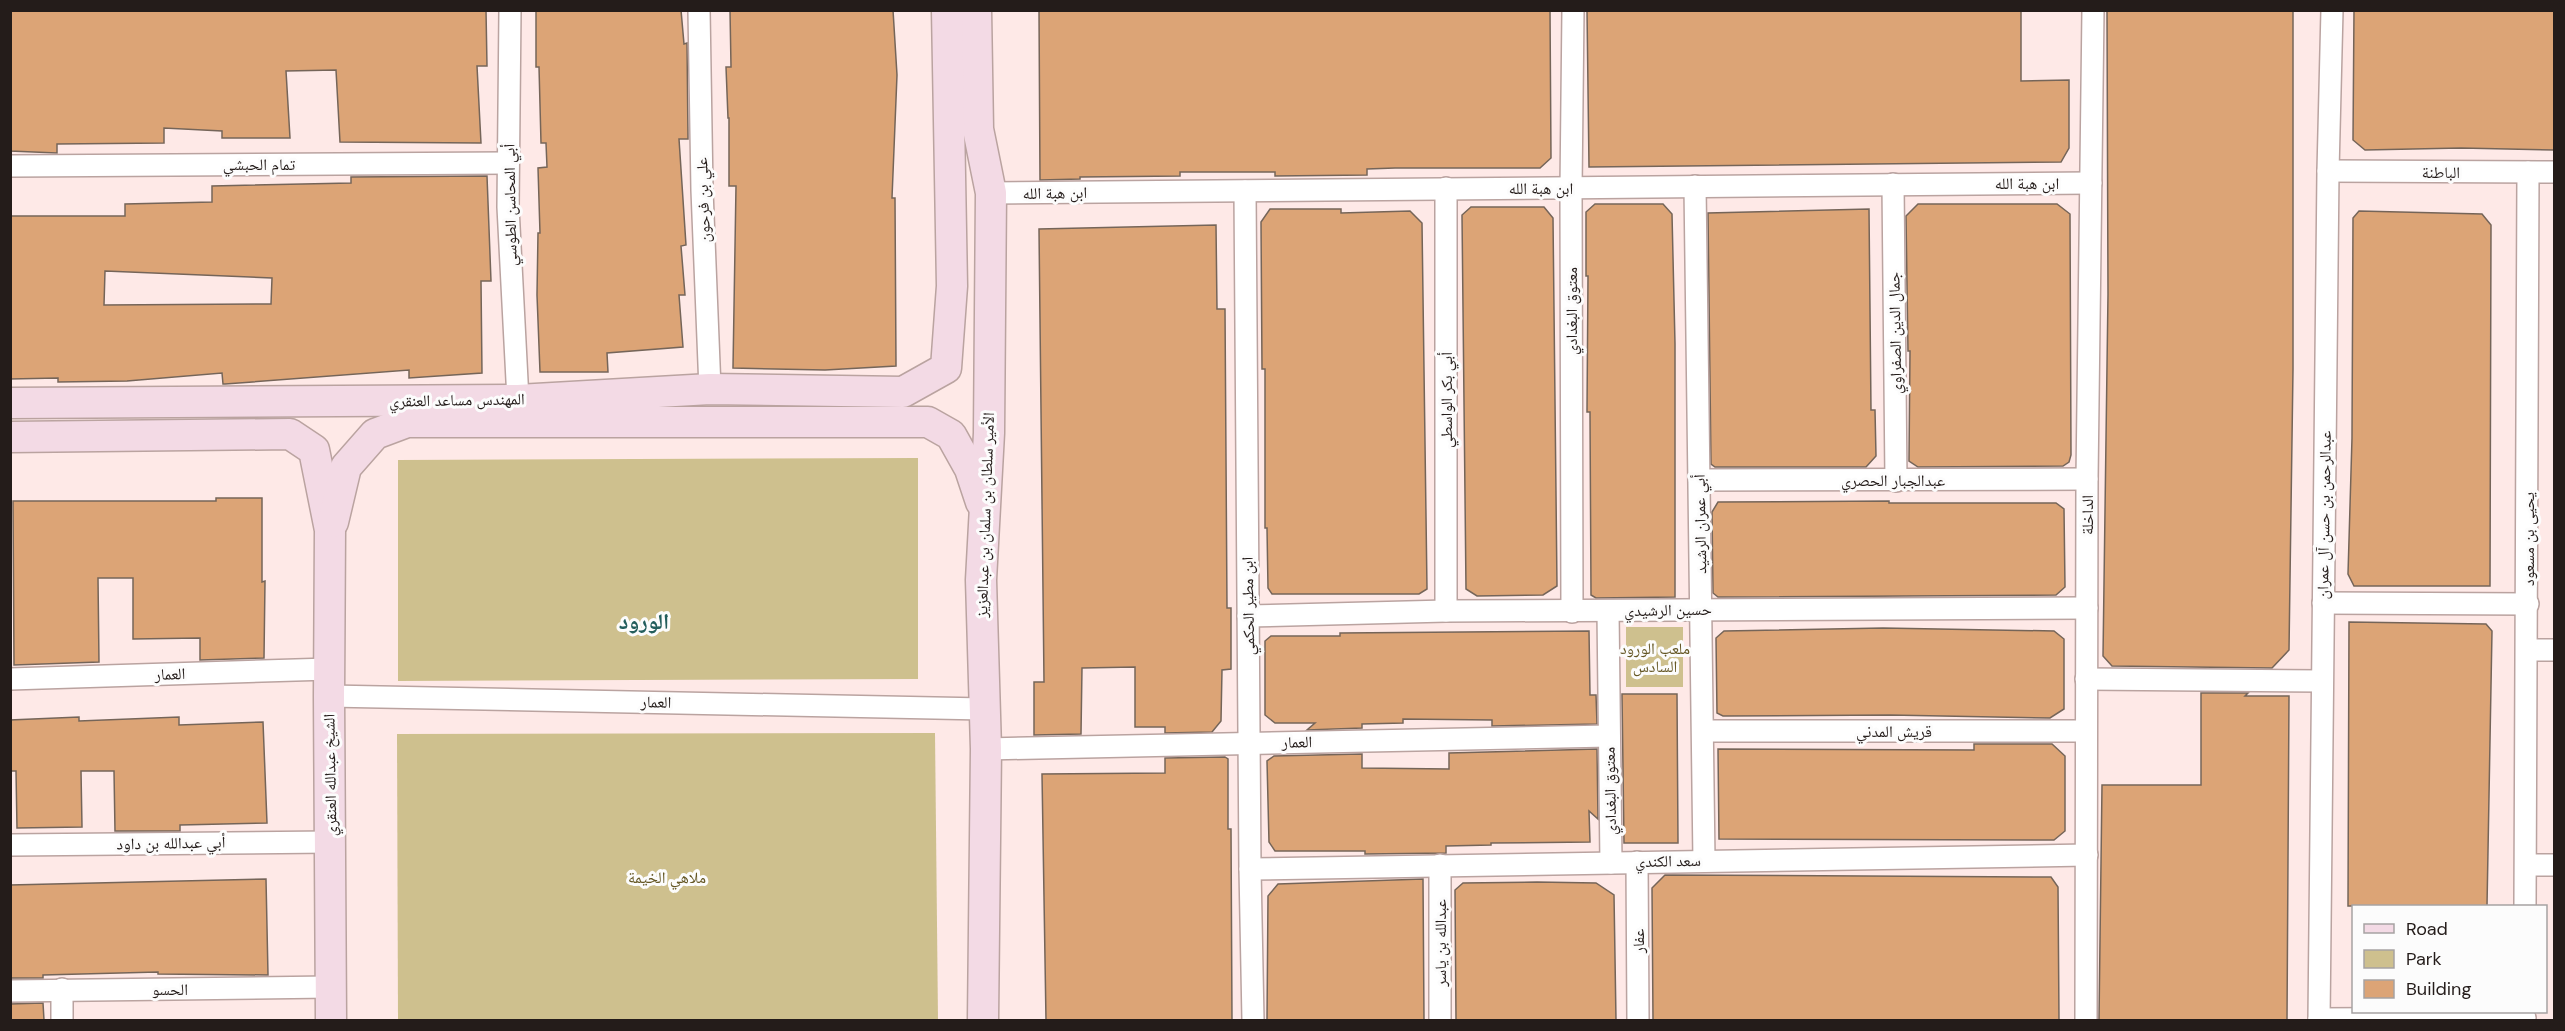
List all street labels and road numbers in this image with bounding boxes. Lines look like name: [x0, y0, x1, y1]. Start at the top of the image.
street label: أبي المحاسن الطوسي: [498, 144, 524, 266]
street label: تمام الحبشي: [223, 154, 295, 177]
street label: علي بن فرحون: [691, 157, 717, 243]
street label: الباطنة: [2422, 162, 2460, 183]
street label: ابن هبة الله: [1995, 173, 2059, 194]
street label: ابن هبة الله: [1509, 178, 1573, 199]
street label: ابن هبة الله: [1023, 182, 1087, 204]
street label: معتوق البغدادي: [1561, 267, 1584, 355]
street label: جمال الدين الصفراوي: [1883, 272, 1909, 394]
street label: أبي بكر الواسطي: [1436, 352, 1459, 448]
street label: المهندس مساعد العنقري: [389, 388, 525, 414]
street label: الأمير سلطان بن سلمان بن عبدالعزيز: [971, 412, 999, 619]
street label: عبدالرحمن بن حسن آل عمران: [2312, 430, 2336, 600]
street label: عبدالجبار الحصري: [1841, 470, 1945, 493]
street label: أبي عمران الرشيد: [1689, 474, 1713, 574]
street label: يحيى بن مسعود: [2518, 492, 2539, 586]
street label: الداخلة: [2077, 495, 2098, 535]
street label: ابن مطير الحكمي: [1237, 557, 1261, 655]
street label: حسين الرشيدي: [1624, 599, 1712, 623]
street label: العمار: [153, 663, 186, 685]
street label: العمار: [639, 691, 672, 713]
street label: الشيخ عبدالله العنقري: [318, 714, 344, 836]
street label: قريش المدني: [1856, 721, 1932, 744]
street label: العمار: [1280, 731, 1313, 753]
street label: معتوق البغدادي: [1599, 747, 1623, 835]
street label: أبي عبدالله بن داود: [116, 832, 226, 857]
street label: سعد الكندي: [1635, 850, 1701, 874]
street label: عبدالله بن ياسر: [1430, 899, 1451, 988]
street label: عفار: [1628, 929, 1649, 954]
street label: الحسو: [152, 979, 188, 1000]

